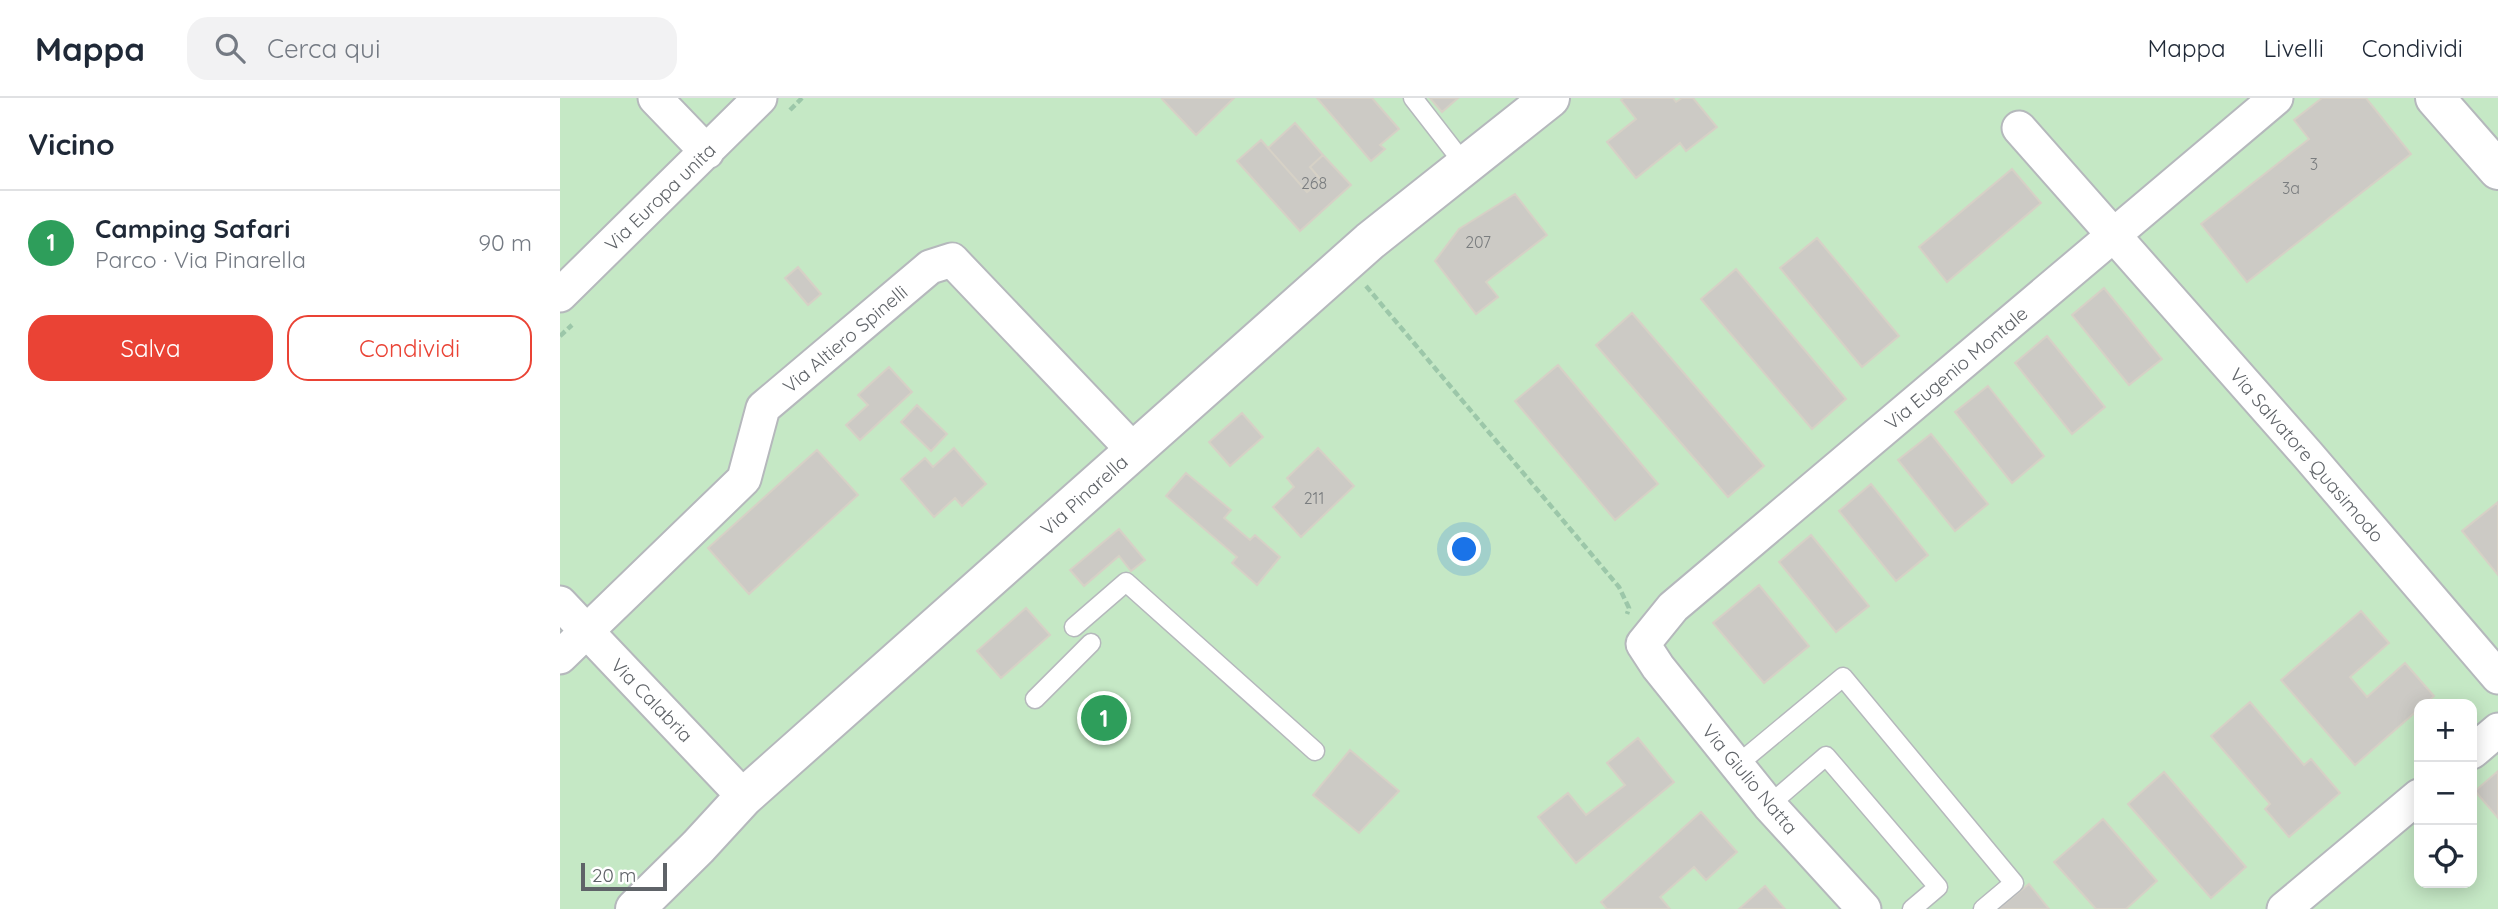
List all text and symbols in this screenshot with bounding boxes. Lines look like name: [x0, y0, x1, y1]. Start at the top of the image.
search box: [187, 17, 677, 80]
text: Mappa: [35, 28, 145, 69]
icon: search: [211, 29, 249, 67]
text: Cerca qui: [267, 32, 380, 65]
text: Mappa: [2148, 33, 2226, 63]
text: Livelli: [2264, 33, 2324, 63]
text: Condividi: [2362, 33, 2463, 63]
text: Vicino: [28, 125, 115, 163]
street label: Via Europa unita: [599, 138, 721, 256]
house number: 3: [2310, 154, 2318, 174]
house number: 268: [1301, 173, 1327, 193]
house number: 3a: [2282, 178, 2300, 198]
text: Camping Safari: [95, 212, 290, 245]
text: 1: [47, 228, 55, 257]
text: 90 m: [478, 228, 532, 257]
house number: 207: [1465, 232, 1491, 252]
text: Parco · Via Pinarella: [95, 245, 306, 274]
street label: Via Altiero Spinelli: [778, 280, 912, 398]
street label: Via Eugenio Montale: [1879, 301, 2033, 435]
button: Salva: [28, 315, 273, 381]
button: Condividi: [287, 315, 532, 381]
street label: Via Salvatore Quasimodo: [2225, 363, 2389, 547]
street label: Via Pinarella: [1035, 450, 1133, 540]
house number: 211: [1304, 488, 1324, 508]
your location: [1447, 532, 1481, 566]
street label: Via Calabria: [606, 653, 698, 747]
pin: 1: [1081, 692, 1127, 744]
map controls: [2414, 699, 2477, 888]
button: +: [2414, 699, 2477, 762]
street label: Via Giulio Natta: [1697, 719, 1803, 839]
button: −: [2414, 762, 2477, 825]
button: locate: [2414, 825, 2477, 888]
scale bar: [581, 860, 667, 892]
text: 20 m: [592, 863, 636, 887]

